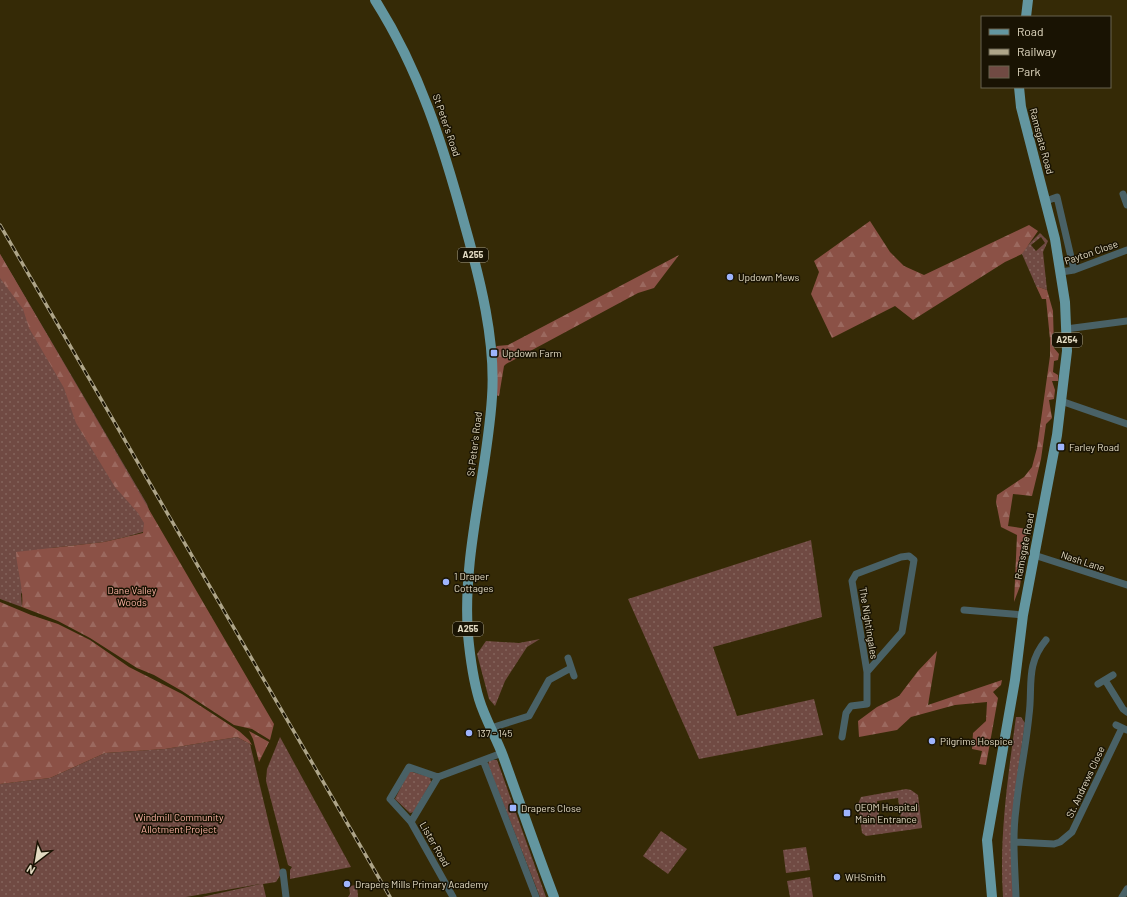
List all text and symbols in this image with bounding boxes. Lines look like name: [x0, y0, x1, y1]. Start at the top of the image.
legend: [981, 16, 1111, 88]
text: Road: [1017, 24, 1044, 38]
text: Railway: [1017, 44, 1057, 58]
text: Park: [1017, 64, 1041, 78]
street label: St Peter's Road: [431, 92, 463, 158]
street label: Ramsgate Road: [1027, 107, 1057, 175]
street label: Payton Close: [1063, 237, 1119, 267]
road number: A255: [458, 248, 488, 262]
place label: Updown Mews: [738, 271, 799, 283]
marker: Updown Mews: [725, 272, 735, 282]
road number: A254: [1052, 333, 1082, 347]
place label: Updown Farm: [502, 347, 562, 359]
marker: Updown Farm: [489, 348, 499, 358]
street label: St Peter's Road: [464, 411, 484, 477]
place label: Farley Road: [1069, 441, 1119, 453]
marker: Farley Road: [1056, 442, 1066, 452]
street label: Ramsgate Road: [1012, 512, 1036, 580]
street label: Nash Lane: [1060, 548, 1106, 574]
place label: 1 Draper Cottages: [454, 570, 493, 594]
marker: 1 Draper Cottages: [441, 577, 451, 587]
park label: Dane Valley Woods: [108, 584, 157, 608]
street label: The Nightingales: [857, 586, 881, 660]
road number: A255: [453, 622, 483, 636]
place label: 137 - 145: [477, 727, 512, 739]
marker: 137 - 145: [464, 728, 474, 738]
place label: Pilgrims Hospice: [940, 735, 1013, 747]
marker: Pilgrims Hospice: [927, 736, 937, 746]
street label: St. Andrews Close: [1063, 744, 1107, 820]
place label: QEQM Hospital Main Entrance: [855, 801, 918, 825]
place label: Drapers Close: [521, 802, 581, 814]
marker: Drapers Close: [508, 803, 518, 813]
marker: QEQM Hospital Main Entrance: [842, 808, 852, 818]
park label: Windmill Community Allotment Project: [134, 811, 224, 835]
street label: Lister Road: [417, 820, 453, 868]
north arrow: [16, 841, 56, 881]
text: N: [24, 863, 37, 877]
place label: WHSmith: [845, 871, 886, 883]
marker: WHSmith: [832, 872, 842, 882]
place label: Drapers Mills Primary Academy: [355, 878, 488, 890]
marker: Drapers Mills Primary Academy: [342, 879, 352, 889]

